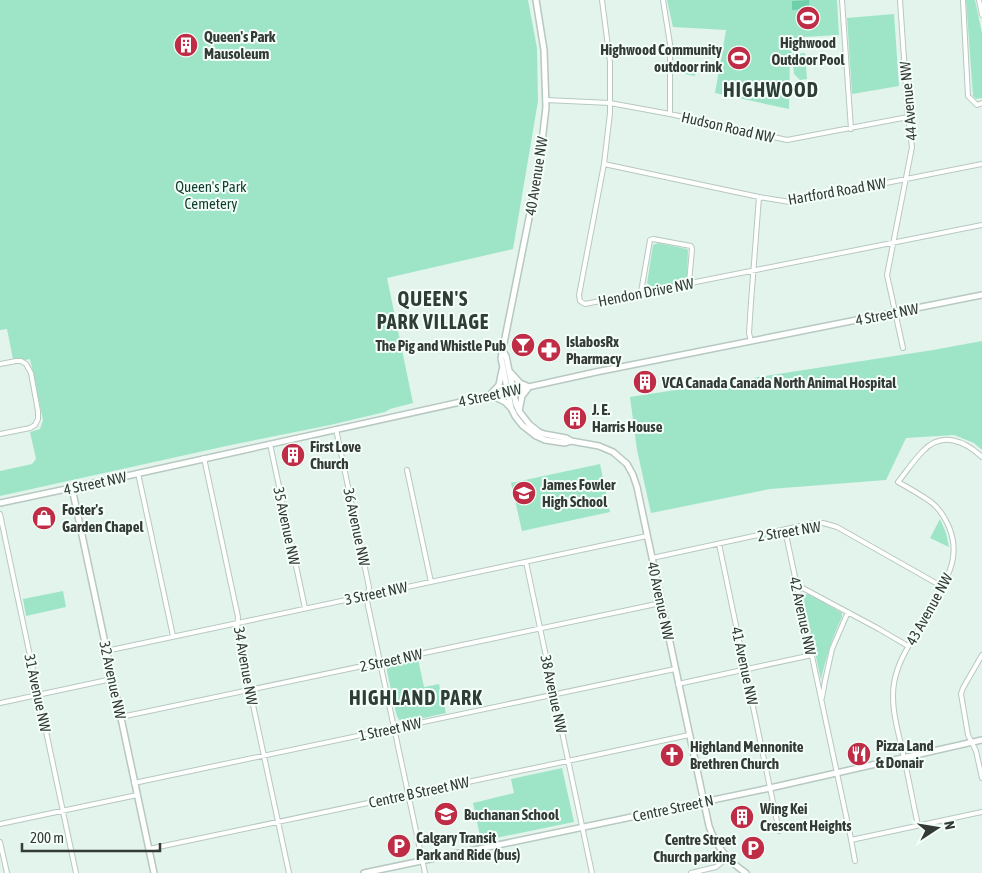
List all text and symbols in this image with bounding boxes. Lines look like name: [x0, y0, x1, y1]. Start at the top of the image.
sports icon: Highwood Outdoor Pool: [795, 5, 821, 31]
place label: Queen's Park Mausoleum: [204, 28, 276, 62]
building icon: Queen's Park Mausoleum: [173, 32, 199, 58]
place label: Highwood Outdoor Pool: [771, 34, 846, 68]
place label: Highwood Community outdoor rink: [600, 41, 723, 75]
sports icon: Highwood Community outdoor rink: [726, 45, 752, 71]
street label: 44 Avenue NW: [896, 61, 920, 141]
district label: HIGHWOOD: [723, 78, 819, 101]
street label: Hudson Road NW: [680, 108, 776, 146]
street label: 40 Avenue NW: [521, 135, 551, 217]
street label: Hartford Road NW: [787, 174, 888, 208]
park label: Queen's Park Cemetery: [175, 178, 247, 212]
street label: Hendon Drive NW: [597, 274, 695, 310]
district label: QUEEN'S PARK VILLAGE: [377, 287, 489, 333]
street label: 4 Street NW: [854, 300, 920, 328]
bar icon: The Pig and Whistle Pub: [510, 332, 536, 358]
place label: IslabosRx Pharmacy: [566, 333, 622, 367]
place label: The Pig and Whistle Pub: [375, 337, 506, 354]
pharmacy icon: IslabosRx Pharmacy: [536, 337, 562, 363]
building icon: VCA Canada Canada North Animal Hospital: [632, 369, 658, 395]
place label: VCA Canada Canada North Animal Hospital: [661, 374, 897, 391]
street label: 4 Street NW: [457, 380, 523, 410]
place label: J. E. Harris House: [591, 401, 663, 435]
building icon: J. E. Harris House: [562, 405, 588, 431]
place label: First Love Church: [310, 438, 361, 472]
building icon: First Love Church: [280, 442, 306, 468]
street label: 4 Street NW: [62, 468, 128, 498]
place label: James Fowler High School: [541, 476, 616, 510]
school or university icon: James Fowler High School: [511, 480, 537, 506]
street label: 35 Avenue NW: [270, 485, 304, 567]
street label: 36 Avenue NW: [340, 486, 374, 568]
place label: Foster's Garden Chapel: [62, 501, 145, 535]
shop icon: Foster's Garden Chapel: [31, 505, 57, 531]
street label: 2 Street NW: [756, 518, 822, 544]
street label: 40 Avenue NW: [644, 560, 678, 642]
street label: 43 Avenue NW: [902, 570, 956, 648]
street label: 42 Avenue NW: [786, 575, 820, 657]
street label: 3 Street NW: [343, 578, 409, 608]
street label: 34 Avenue NW: [231, 625, 261, 707]
street label: 41 Avenue NW: [728, 625, 762, 707]
street label: 32 Avenue NW: [96, 639, 130, 721]
street label: 2 Street NW: [358, 645, 424, 675]
street label: 31 Avenue NW: [21, 652, 55, 734]
street label: 38 Avenue NW: [537, 653, 571, 735]
district label: HIGHLAND PARK: [349, 686, 483, 709]
street label: 1 Street NW: [357, 714, 423, 744]
place label: Pizza Land & Donair: [876, 737, 934, 771]
place label: Highland Mennonite Brethren Church: [690, 738, 804, 772]
restaurant icon: Pizza Land & Donair: [846, 741, 872, 767]
church icon: Highland Mennonite Brethren Church: [659, 742, 685, 768]
street label: Centre B Street NW: [367, 773, 471, 811]
street label: Centre Street N: [631, 791, 715, 825]
place label: Wing Kei Crescent Heights: [759, 800, 852, 834]
school or university icon: Buchanan School: [433, 801, 459, 827]
north arrow: [912, 803, 962, 853]
building icon: Wing Kei Crescent Heights: [729, 804, 755, 830]
place label: Buchanan School: [464, 806, 560, 823]
scale bar: [22, 820, 160, 852]
text: N: [941, 820, 958, 831]
text: 200 m: [30, 829, 64, 846]
place label: Calgary Transit Park and Ride (bus): [416, 829, 520, 863]
place label: Centre Street Church parking: [653, 831, 737, 865]
parking icon: Calgary Transit Park and Ride (bus): [386, 833, 412, 859]
parking icon: Centre Street Church parking: [740, 835, 766, 861]

